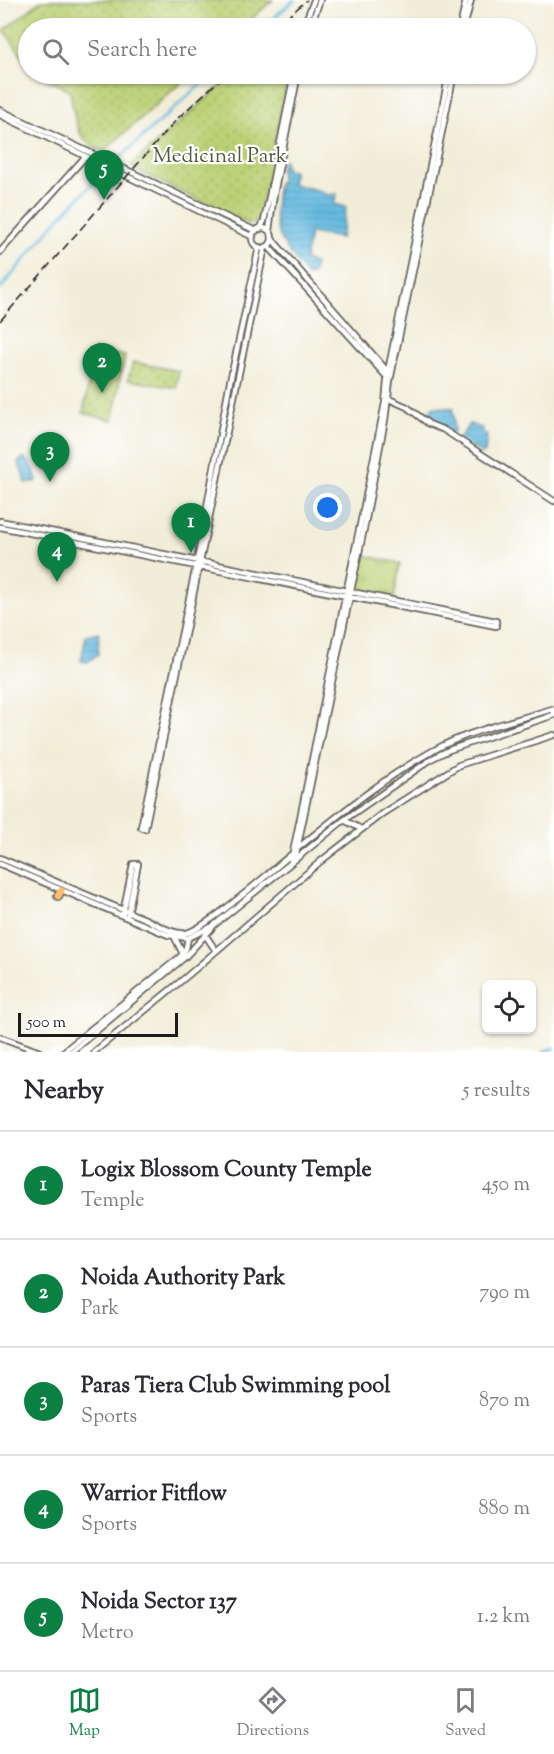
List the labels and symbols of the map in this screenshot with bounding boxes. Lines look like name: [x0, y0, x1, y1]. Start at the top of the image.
park label: Medicinal Park: [153, 142, 288, 172]
pin: 5: [84, 150, 124, 200]
pin: 2: [82, 344, 122, 393]
pin: 3: [31, 432, 70, 482]
your location: [313, 493, 342, 522]
pin: 1: [172, 504, 210, 553]
pin: 4: [38, 532, 76, 582]
scale bar: [18, 1010, 178, 1038]

